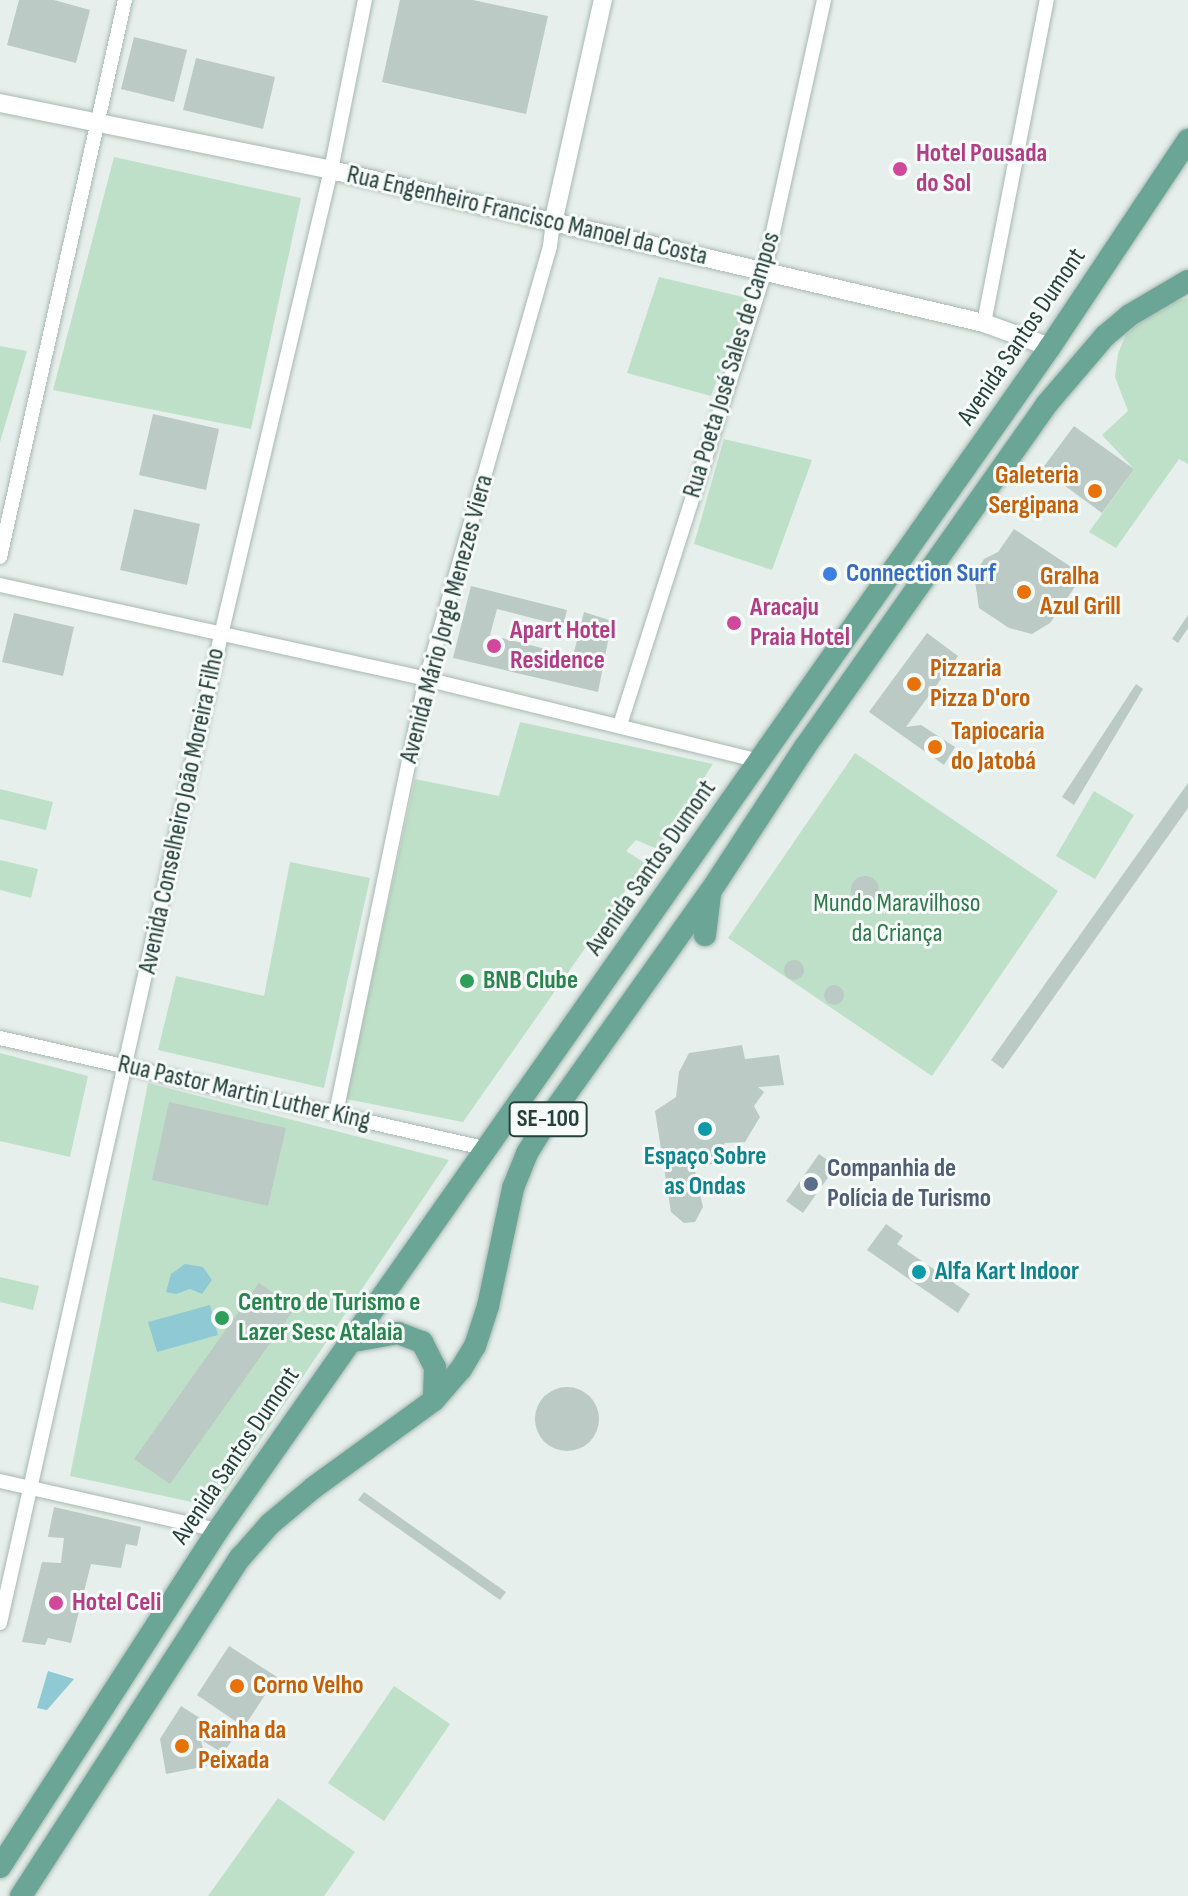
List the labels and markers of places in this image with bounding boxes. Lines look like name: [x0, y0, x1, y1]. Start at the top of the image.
place label: Hotel Pousada do Sol: [916, 138, 1047, 200]
marker: Hotel Pousada do Sol: [891, 160, 909, 178]
place label: Galeteria Sergipana: [988, 460, 1079, 522]
marker: Galeteria Sergipana: [1086, 482, 1104, 500]
place label: Connection Surf: [846, 558, 996, 590]
place label: Gralha Azul Grill: [1040, 561, 1121, 622]
marker: Connection Surf: [821, 565, 839, 583]
marker: Gralha Azul Grill: [1015, 583, 1033, 601]
place label: Aracaju Praia Hotel: [750, 592, 850, 654]
marker: Aracaju Praia Hotel: [725, 614, 743, 632]
place label: Apart Hotel Residence: [510, 615, 616, 676]
marker: Apart Hotel Residence: [485, 637, 503, 655]
place label: Pizzaria Pizza D'oro: [930, 653, 1030, 714]
marker: Pizzaria Pizza D'oro: [905, 675, 923, 693]
place label: Tapiocaria do Jatobá: [951, 716, 1045, 778]
marker: Tapiocaria do Jatobá: [926, 738, 944, 756]
place label: BNB Clube: [483, 965, 578, 997]
marker: BNB Clube: [458, 972, 476, 990]
marker: Espaço Sobre as Ondas: [696, 1120, 714, 1138]
place label: Espaço Sobre as Ondas: [644, 1141, 766, 1202]
place label: Companhia de Polícia de Turismo: [827, 1153, 991, 1214]
marker: Companhia de Polícia de Turismo: [802, 1175, 820, 1193]
place label: Alfa Kart Indoor: [935, 1256, 1079, 1288]
marker: Alfa Kart Indoor: [910, 1263, 928, 1281]
place label: Centro de Turismo e Lazer Sesc Atalaia: [238, 1287, 420, 1348]
marker: Centro de Turismo e Lazer Sesc Atalaia: [213, 1309, 231, 1327]
place label: Hotel Celi: [72, 1587, 161, 1619]
marker: Hotel Celi: [47, 1594, 65, 1612]
place label: Corno Velho: [253, 1670, 364, 1702]
marker: Corno Velho: [228, 1677, 246, 1695]
place label: Rainha da Peixada: [198, 1715, 286, 1776]
marker: Rainha da Peixada: [173, 1737, 191, 1755]

